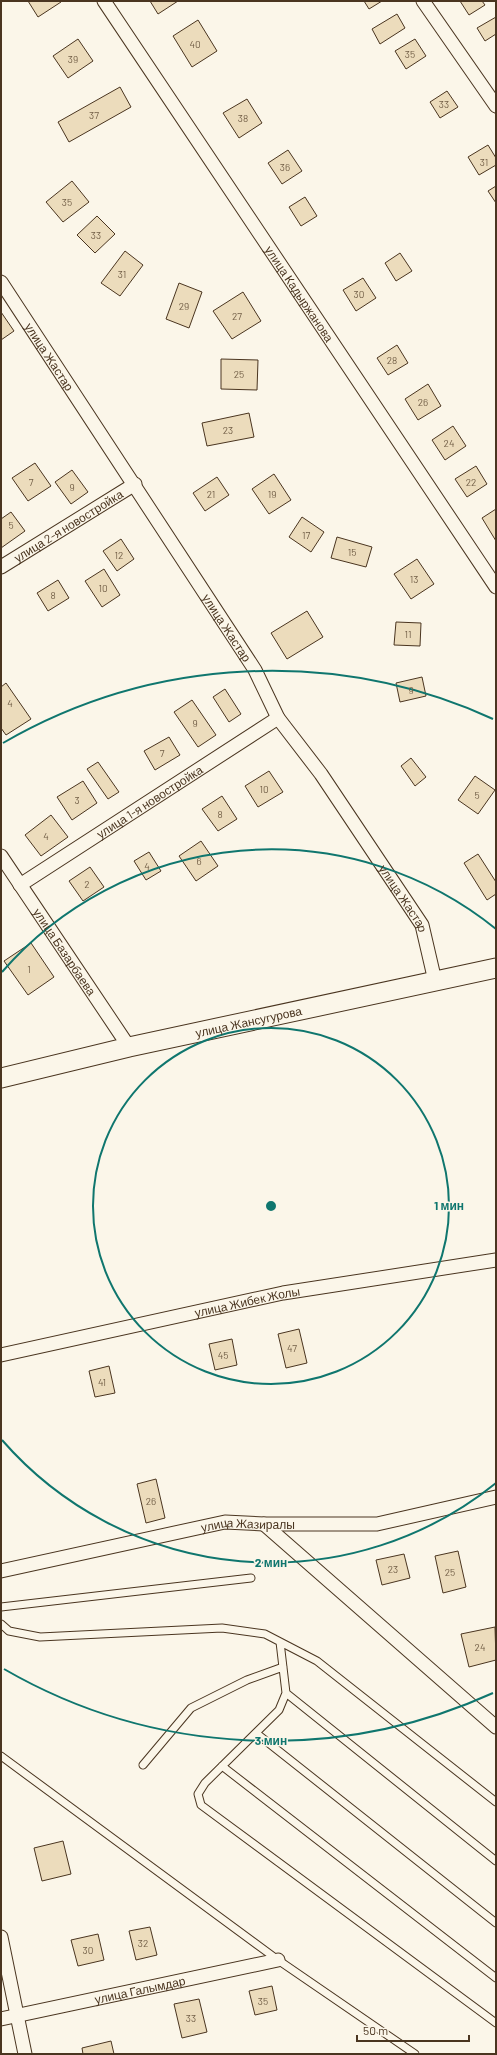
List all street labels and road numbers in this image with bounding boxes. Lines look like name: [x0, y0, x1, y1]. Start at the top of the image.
street label: улица Кадыржанова: [262, 243, 337, 344]
street label: улица Жастар: [22, 320, 77, 394]
street label: улица 2-я новостройка: [11, 486, 125, 565]
street label: улица Жастар: [199, 591, 255, 665]
street label: улица 1-я новостройка: [94, 762, 205, 842]
street label: улица Жастар: [376, 862, 430, 934]
street label: улица Базарбаева: [30, 905, 99, 998]
street label: улица Жансугурова: [194, 1003, 303, 1041]
street label: улица Жибек Жолы: [193, 1283, 301, 1320]
street label: улица Жазиралы: [200, 1515, 295, 1535]
street label: улица Галымдар: [93, 1973, 187, 2007]

